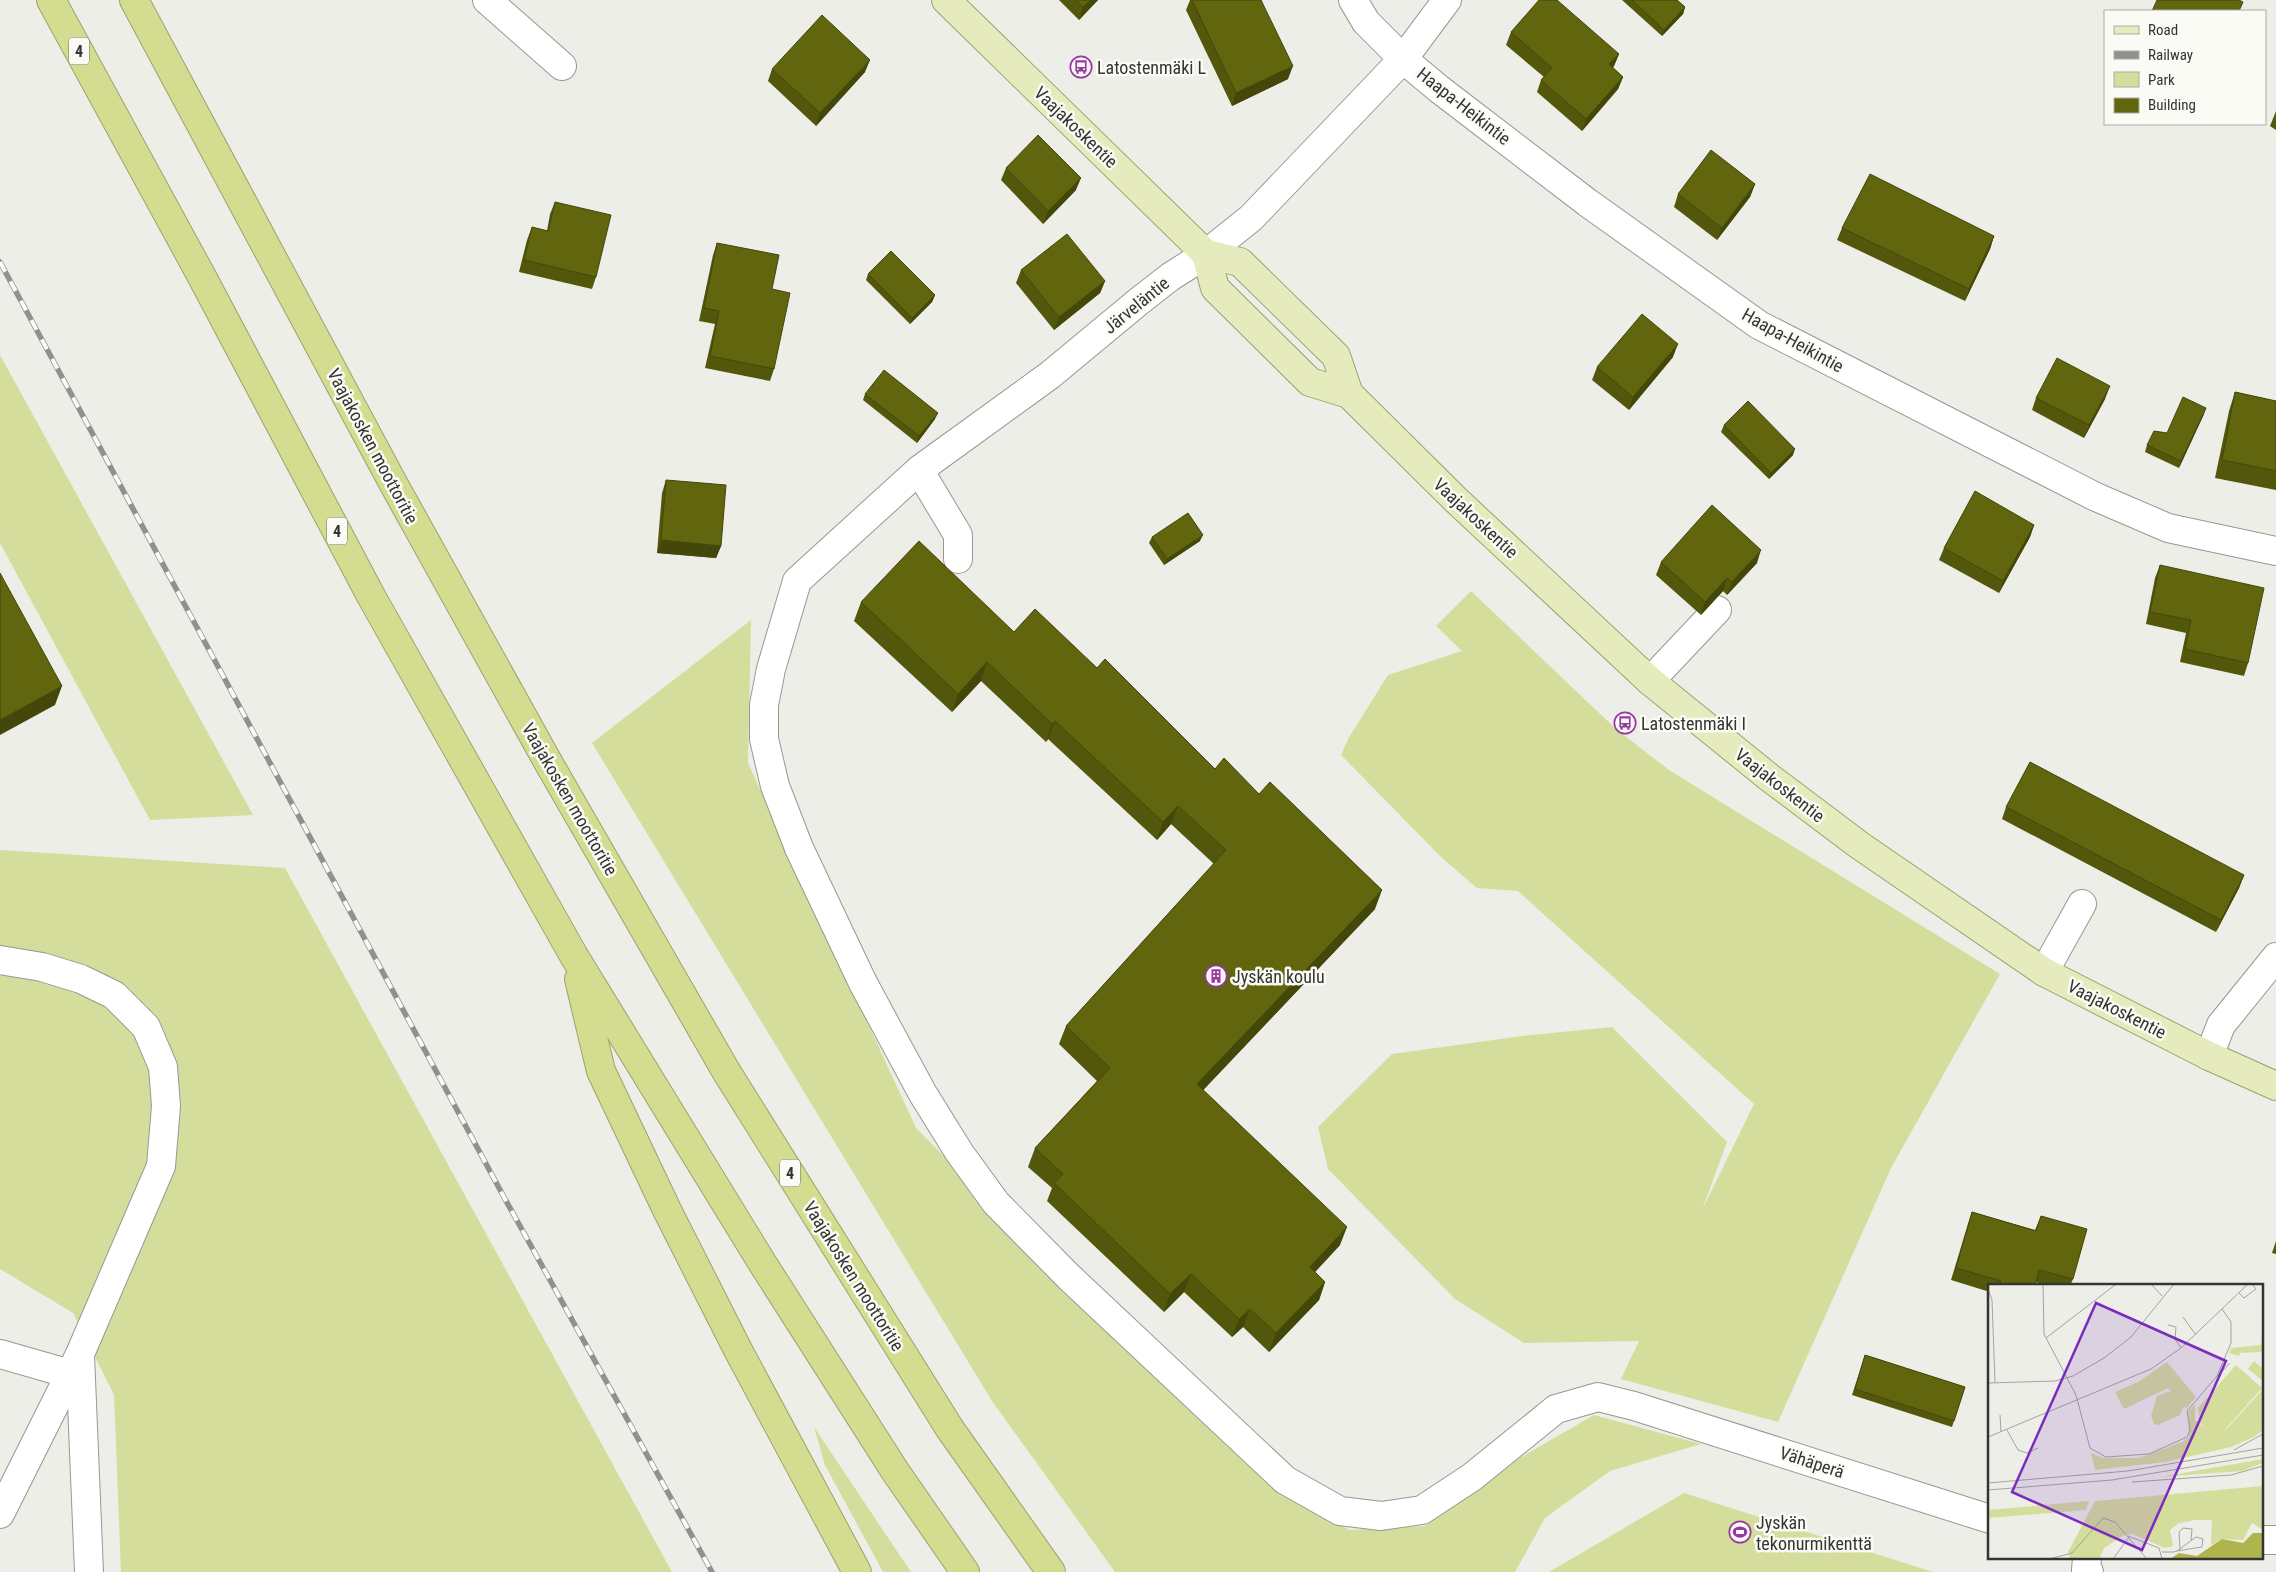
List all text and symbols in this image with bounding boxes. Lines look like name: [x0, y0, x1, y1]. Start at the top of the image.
legend: [2104, 10, 2266, 125]
text: Road: [2148, 21, 2178, 39]
road number: 4: [69, 37, 89, 64]
text: Railway: [2148, 46, 2193, 64]
bus stop icon: Latostenmäki L: [1069, 55, 1093, 79]
place label: Latostenmäki L: [1097, 57, 1207, 78]
street label: Haapa-Heikintie: [1413, 63, 1515, 149]
text: Park: [2148, 71, 2175, 89]
street label: Vaajakoskentie: [1030, 82, 1122, 172]
text: Building: [2148, 96, 2196, 114]
street label: Järveläntie: [1099, 272, 1173, 338]
street label: Haapa-Heikintie: [1739, 303, 1847, 377]
street label: Vaajakosken moottoritie: [323, 365, 423, 527]
street label: Vaajakoskentie: [1429, 474, 1523, 562]
road number: 4: [327, 518, 347, 544]
bus stop icon: Latostenmäki I: [1613, 711, 1637, 735]
place label: Latostenmäki I: [1641, 713, 1746, 734]
street label: Vaajakosken moottoritie: [518, 719, 622, 879]
street label: Vaajakoskentie: [1731, 743, 1829, 827]
building icon: Jyskän koulu: [1204, 964, 1228, 988]
place label: Jyskän koulu: [1232, 966, 1325, 987]
street label: Vaajakoskentie: [2064, 975, 2170, 1043]
road number: 4: [780, 1160, 800, 1186]
street label: Vaajakosken moottoritie: [799, 1197, 909, 1355]
inset map: [1988, 1284, 2264, 1560]
street label: Vähäperä: [1777, 1442, 1847, 1482]
place label: Jyskän tekonurmikenttä: [1756, 1512, 1872, 1554]
sports icon: Jyskän tekonurmikenttä: [1728, 1520, 1752, 1544]

